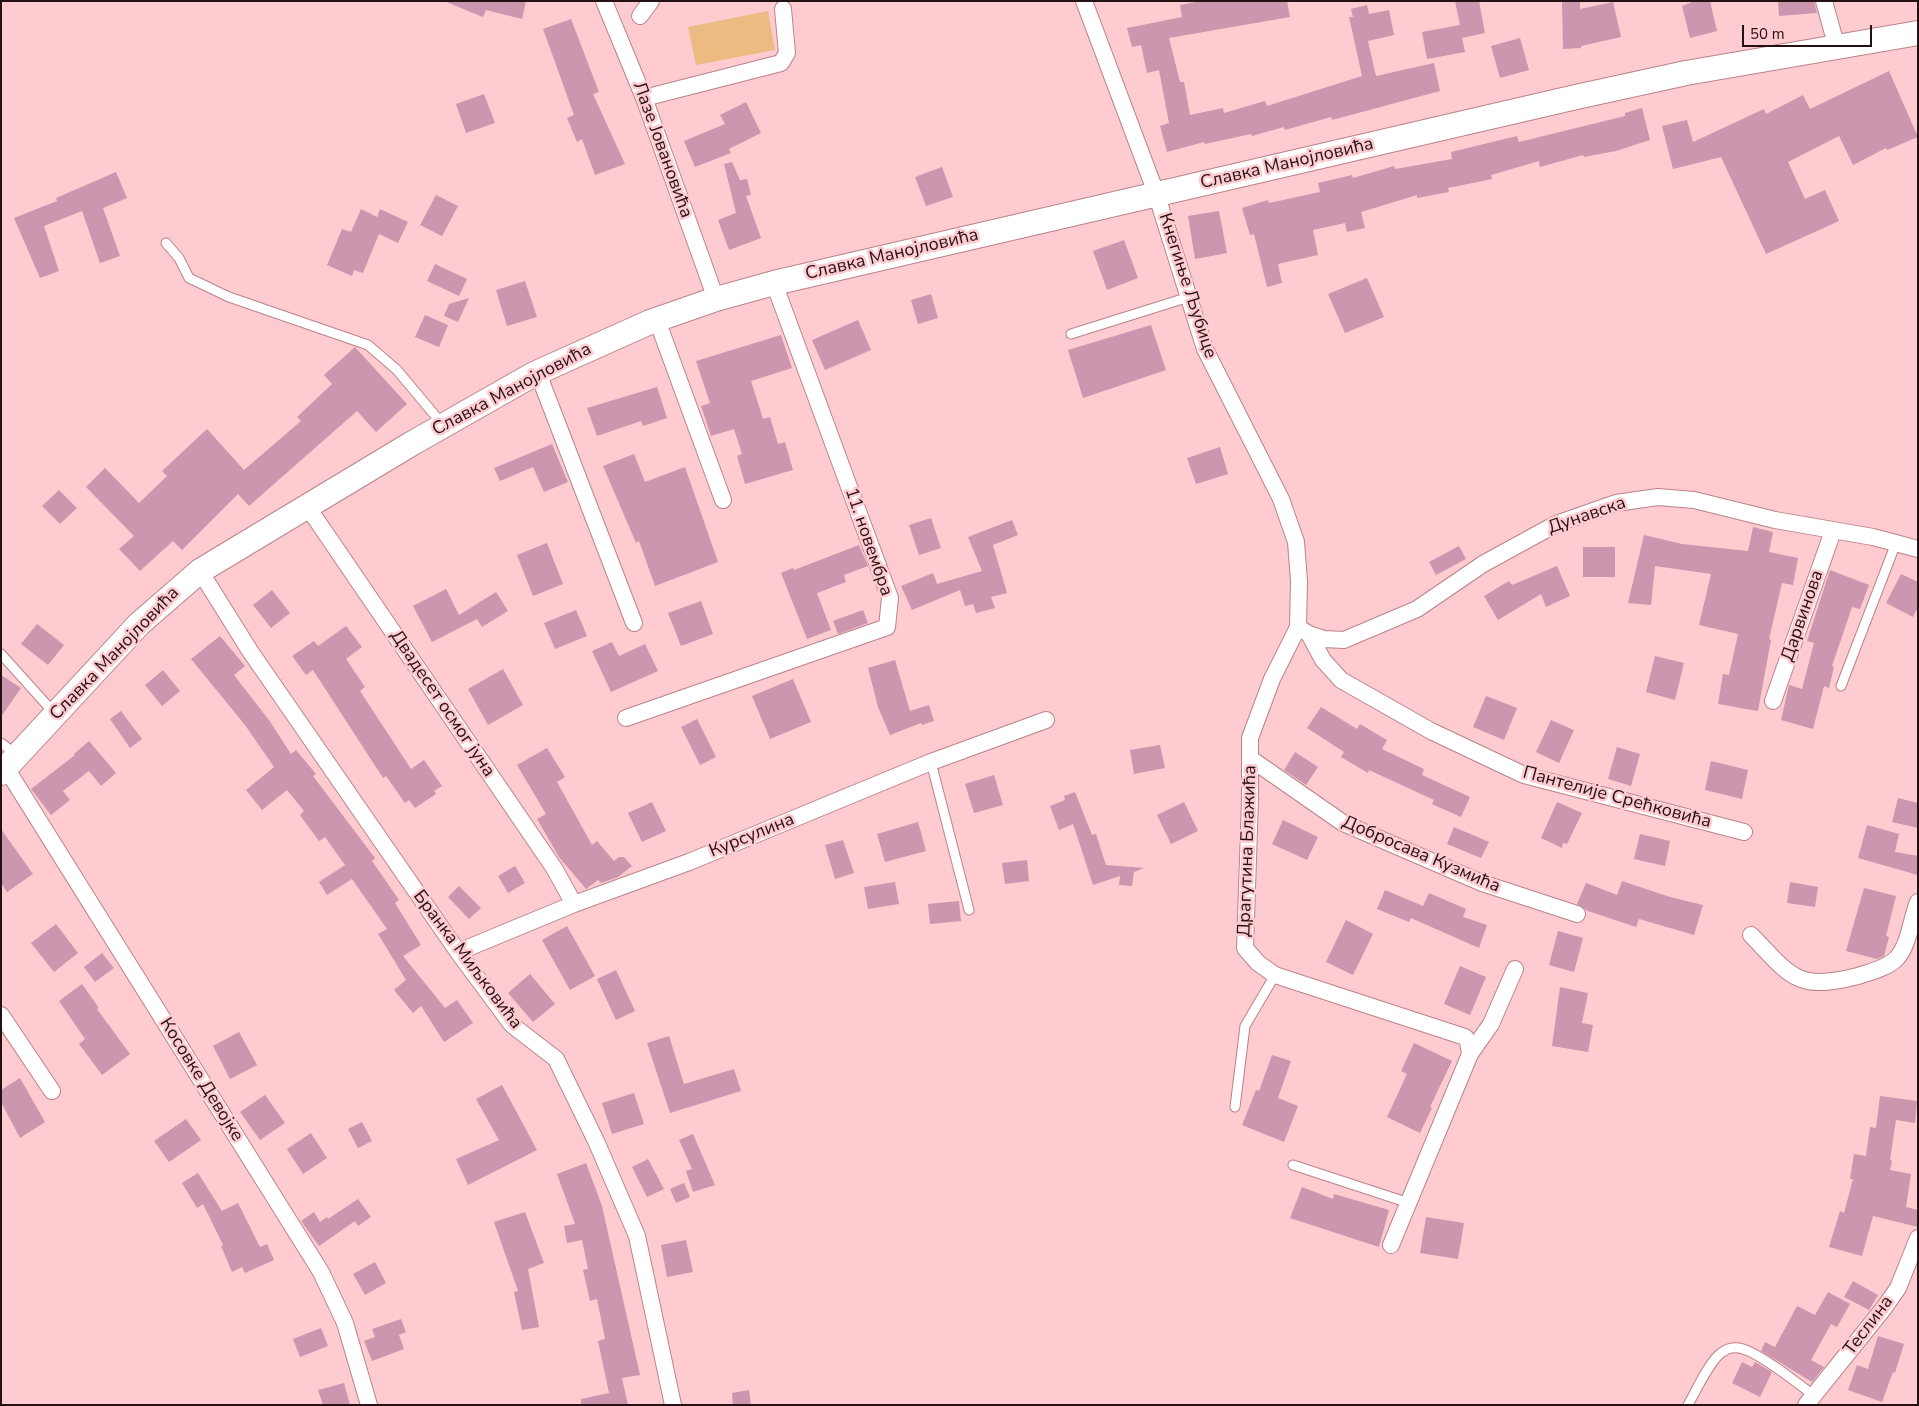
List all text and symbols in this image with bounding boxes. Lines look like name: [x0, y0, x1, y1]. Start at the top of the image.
scale bar: [1744, 15, 1874, 47]
text: 50 m: [1750, 24, 1785, 44]
street label: Лазе Јовановића: [627, 79, 697, 221]
street label: Славка Манојловића: [1198, 134, 1376, 194]
street label: Кнегиње Љубице: [1153, 211, 1221, 361]
street label: Славка Манојловића: [803, 225, 981, 285]
street label: Славка Манојловића: [429, 339, 595, 441]
street label: 11. новембра: [839, 485, 897, 599]
street label: Дунавска: [1545, 493, 1629, 539]
street label: Дарвинова: [1777, 568, 1829, 664]
street label: Славка Манојловића: [46, 583, 184, 725]
street label: Двадесет осмог јуна: [385, 627, 499, 781]
street label: Пантелије Срећковића: [1520, 762, 1714, 834]
street label: Драгутина Блажића: [1234, 765, 1262, 937]
street label: Курсулина: [706, 809, 798, 863]
street label: Добросава Кузмића: [1339, 812, 1503, 898]
street label: Бранка Миљковића: [408, 886, 526, 1034]
street label: Косовке Девојке: [154, 1014, 248, 1146]
street label: Теслина: [1840, 1292, 1898, 1360]

